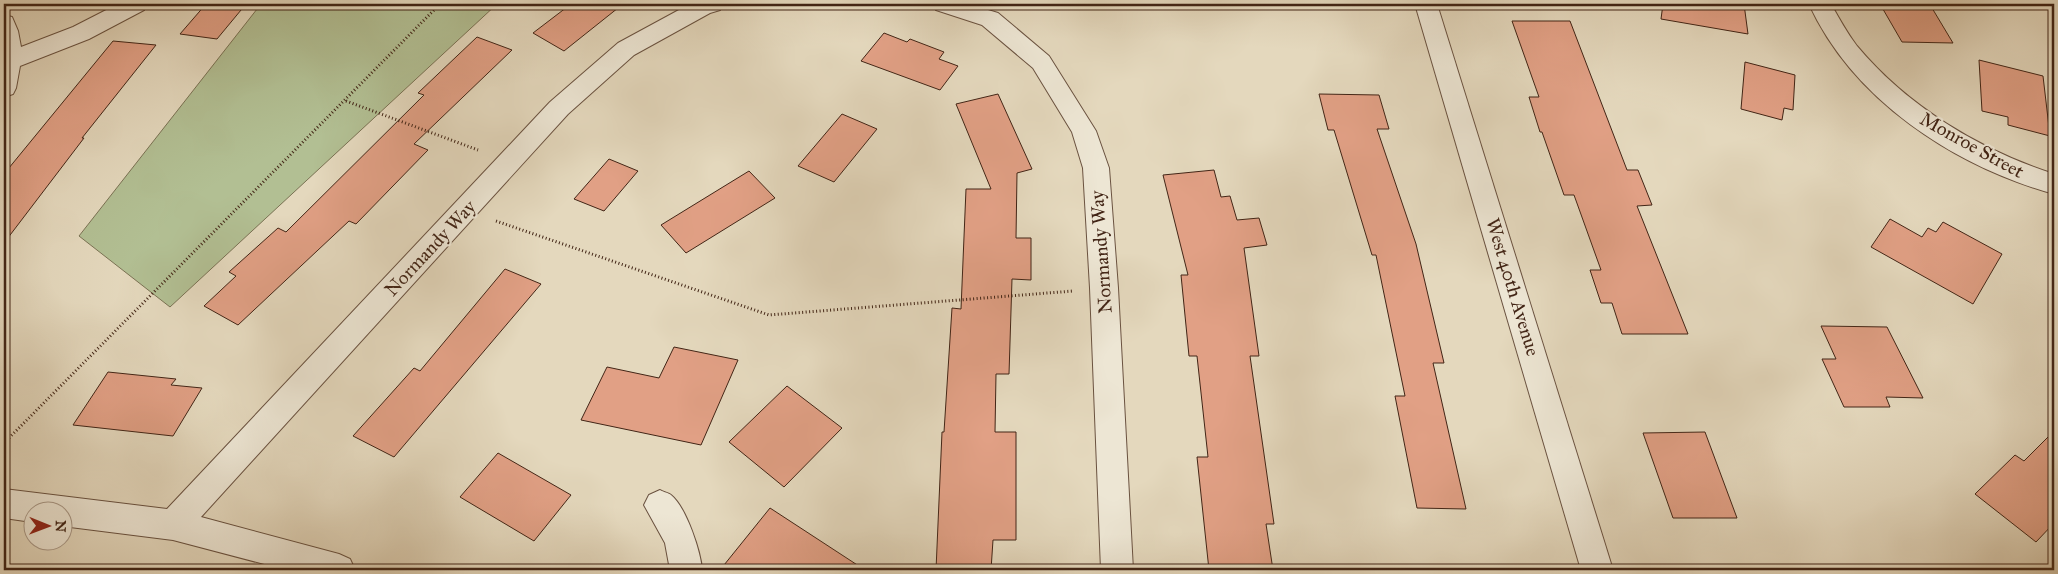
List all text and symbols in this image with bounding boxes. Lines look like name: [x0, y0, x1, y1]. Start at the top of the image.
street label: Monroe Street: [1916, 107, 2028, 183]
street label: Normandy Way: [1085, 189, 1117, 314]
street label: Normandy Way: [380, 194, 481, 301]
street label: West 40th Avenue: [1481, 215, 1545, 359]
north arrow: [22, 502, 72, 552]
text: N: [52, 520, 69, 532]

